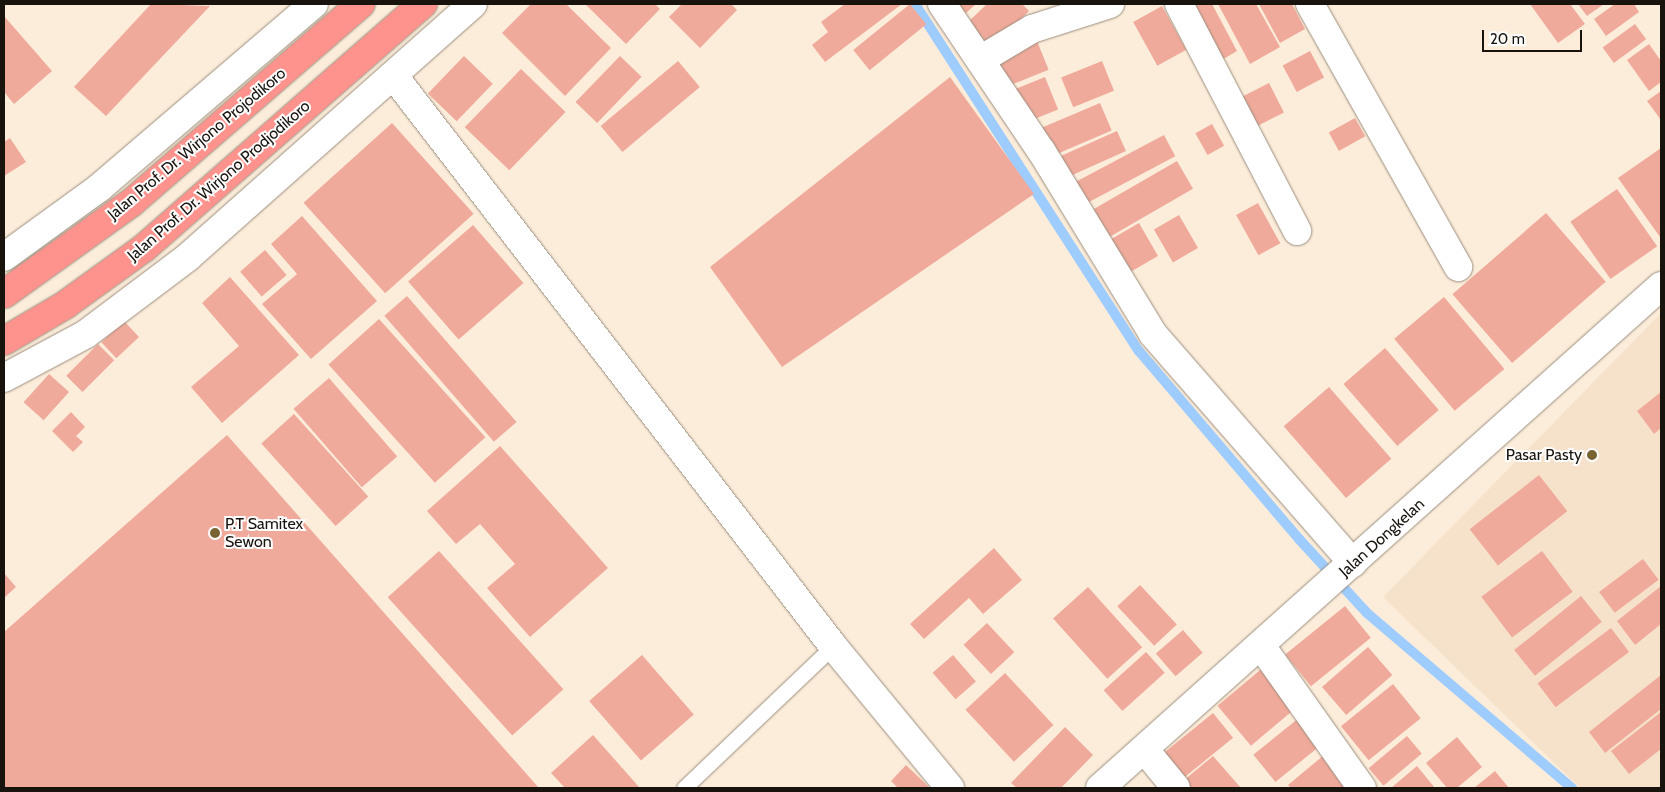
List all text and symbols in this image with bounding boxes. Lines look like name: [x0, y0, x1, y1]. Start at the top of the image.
scale bar: [1485, 20, 1585, 52]
text: 20 m: [1490, 30, 1525, 48]
street label: Jalan Prof. Dr. Wirjono Projodikoro: [104, 64, 290, 224]
street label: Jalan Prof. Dr. Wirjono Prodjodikoro: [124, 97, 314, 265]
place label: Pasar Pasty: [1506, 445, 1582, 465]
marker: Pasar Pasty: [1586, 449, 1598, 461]
street label: Jalan Dongkelan: [1335, 495, 1429, 581]
place label: P.T Samitex Sewon: [225, 514, 303, 552]
marker: P.T Samitex Sewon: [209, 527, 221, 539]

